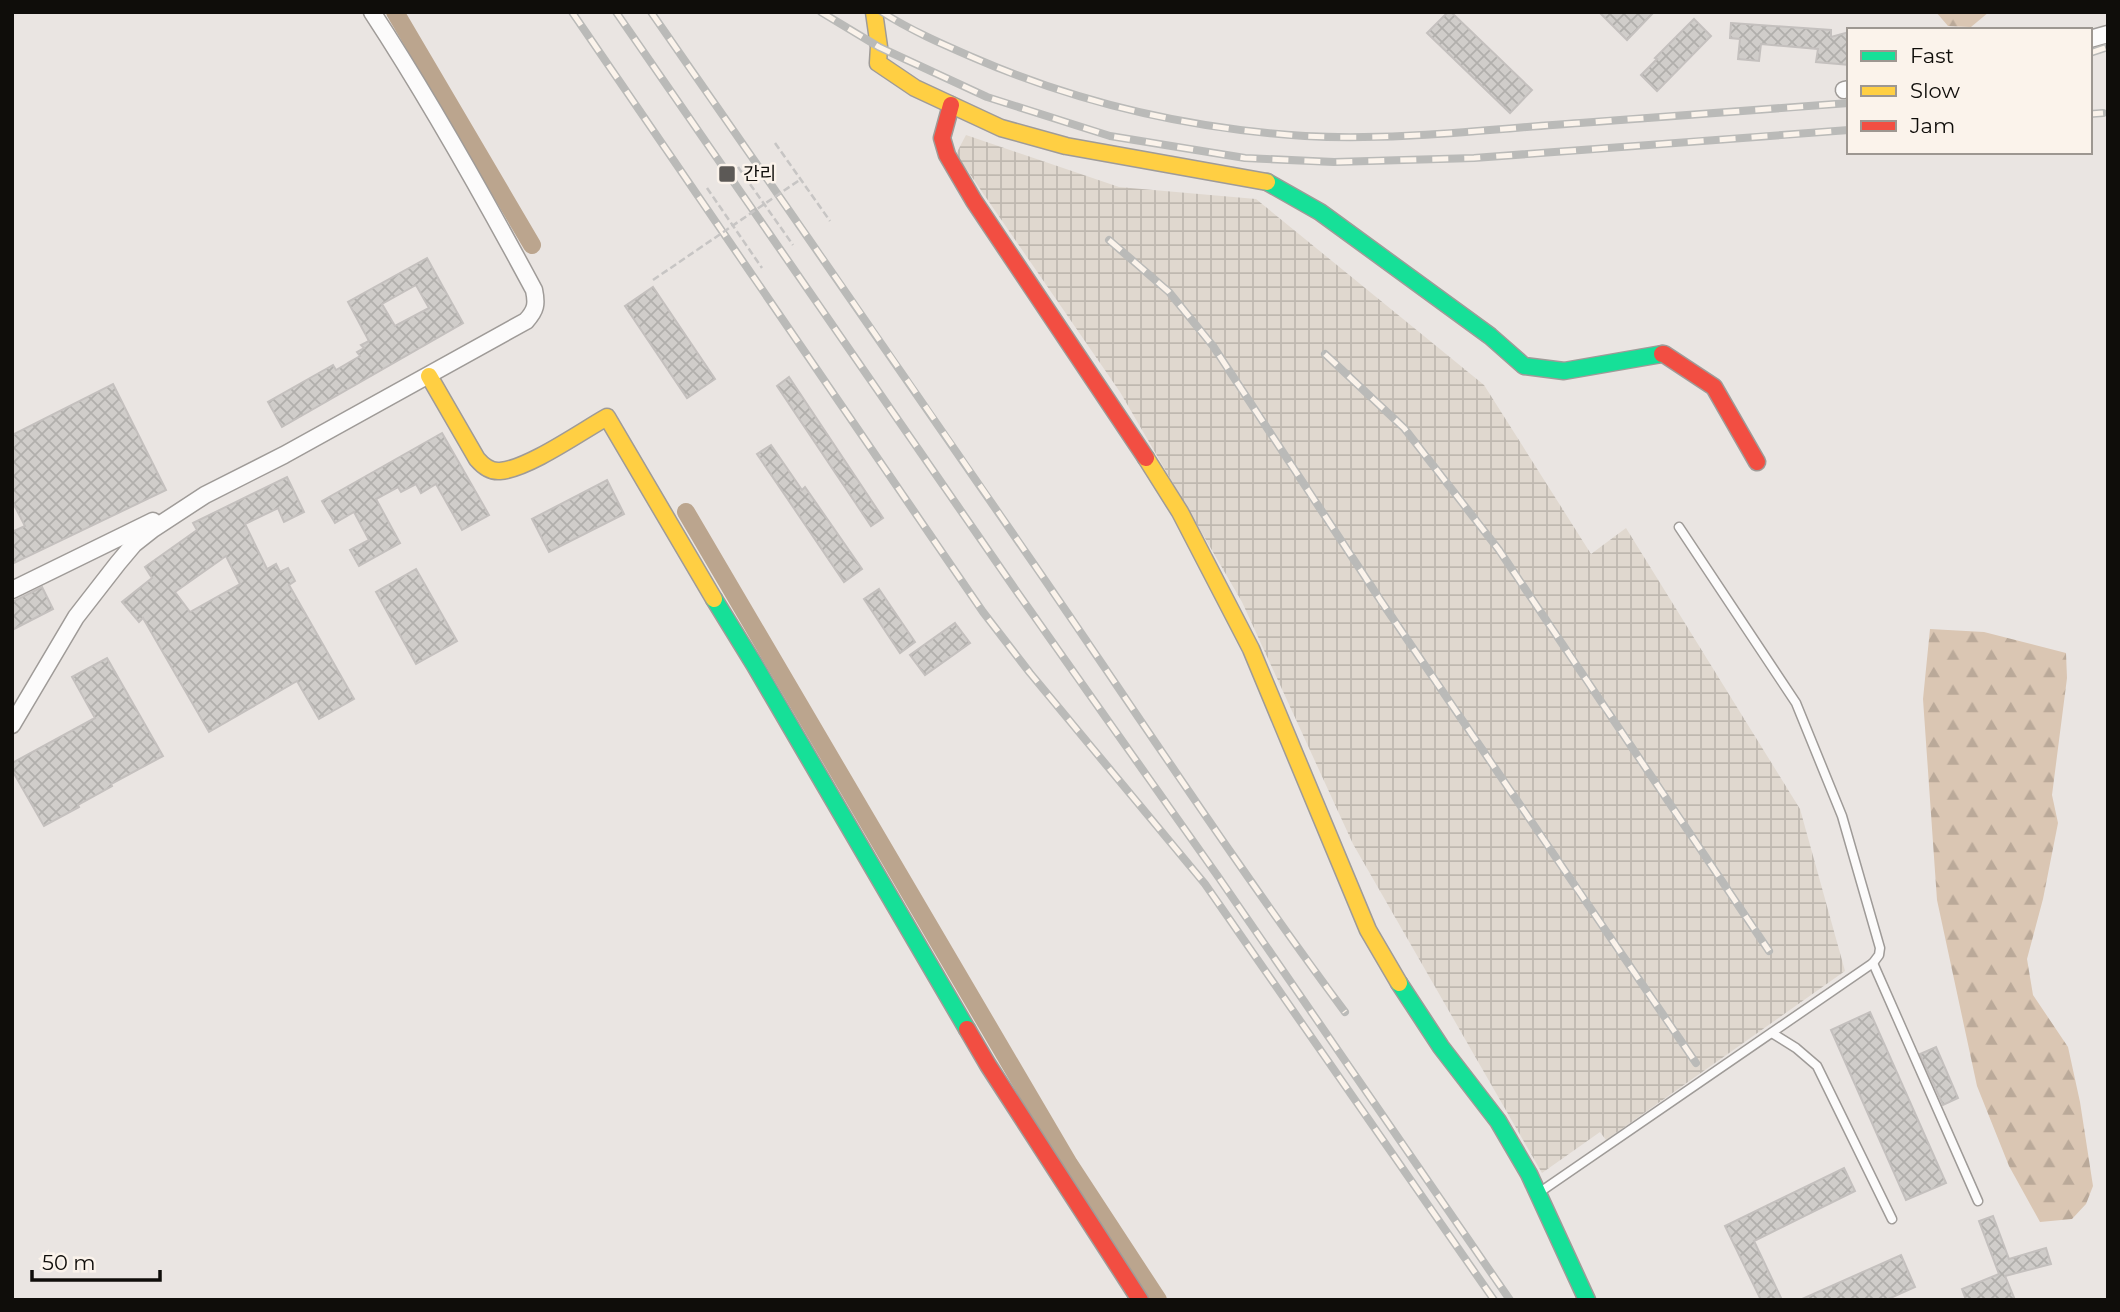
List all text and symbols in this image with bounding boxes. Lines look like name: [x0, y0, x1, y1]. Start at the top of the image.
legend: [1847, 28, 2092, 154]
text: Fast: [1910, 43, 1954, 68]
text: Slow: [1910, 78, 1960, 103]
text: Jam: [1909, 113, 1955, 138]
place label: 간리: [743, 163, 776, 185]
marker: 간리: [717, 164, 737, 184]
scale bar: [32, 1238, 159, 1282]
text: 50 m: [42, 1250, 96, 1275]

